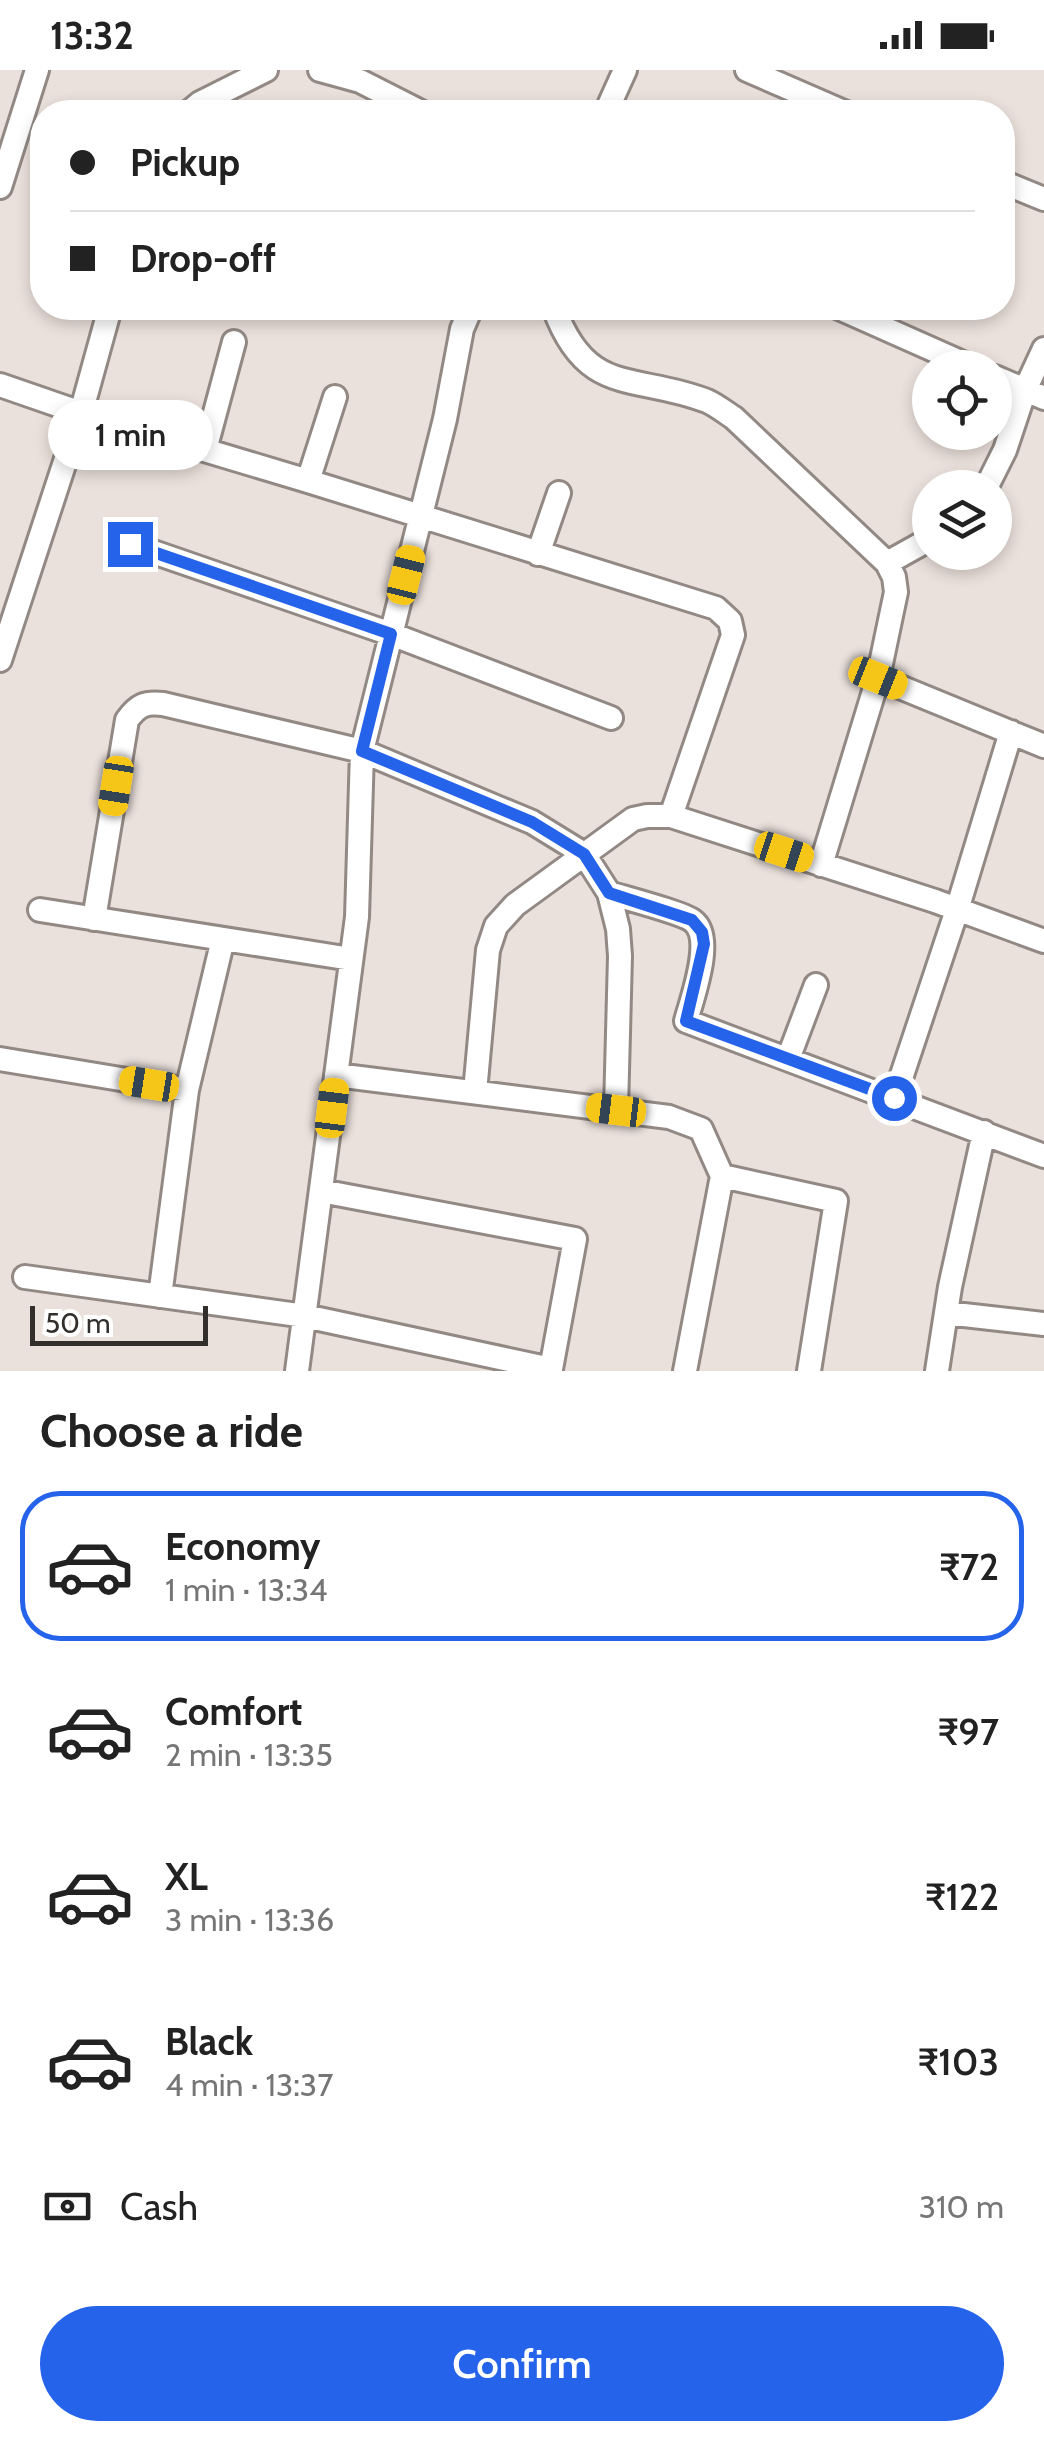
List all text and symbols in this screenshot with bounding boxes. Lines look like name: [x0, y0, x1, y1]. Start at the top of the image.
text: 13:32: [50, 12, 134, 59]
text: Pickup: [130, 139, 240, 186]
text: Drop-off: [130, 235, 276, 282]
map controls: [912, 350, 1012, 570]
button: locate: [912, 350, 1012, 450]
callout: 1 min: [48, 399, 212, 469]
text: 1 min: [95, 415, 166, 454]
button: layers: [912, 470, 1012, 570]
route end: [108, 522, 153, 567]
car: [384, 542, 428, 608]
car: [845, 653, 911, 703]
car: [96, 754, 136, 818]
car: [751, 828, 817, 876]
car: [117, 1064, 181, 1104]
car: [313, 1076, 351, 1140]
route start: [872, 1076, 917, 1121]
car: [584, 1091, 648, 1129]
scale bar: [30, 1301, 208, 1346]
text: 50 m: [45, 1306, 111, 1340]
text: Choose a ride: [40, 1404, 303, 1458]
icon: car: [45, 1521, 135, 1611]
text: Economy: [165, 1523, 320, 1570]
text: ₹72: [939, 1543, 999, 1590]
text: 1 min · 13:34: [165, 1570, 328, 1609]
icon: car: [45, 1686, 135, 1776]
text: Comfort: [165, 1688, 302, 1735]
text: ₹97: [938, 1708, 999, 1755]
text: 2 min · 13:35: [165, 1735, 333, 1774]
icon: car: [45, 1851, 135, 1941]
text: XL: [165, 1853, 208, 1900]
text: ₹122: [925, 1873, 999, 1920]
text: 3 min · 13:36: [165, 1900, 334, 1939]
icon: car: [45, 2016, 135, 2106]
text: Black: [165, 2018, 253, 2065]
text: ₹103: [918, 2038, 999, 2085]
text: 4 min · 13:37: [165, 2065, 333, 2104]
icon: cash: [40, 2179, 95, 2234]
text: Cash: [120, 2183, 198, 2230]
text: 310 m: [919, 2187, 1004, 2226]
button: Confirm: [40, 2306, 1004, 2421]

